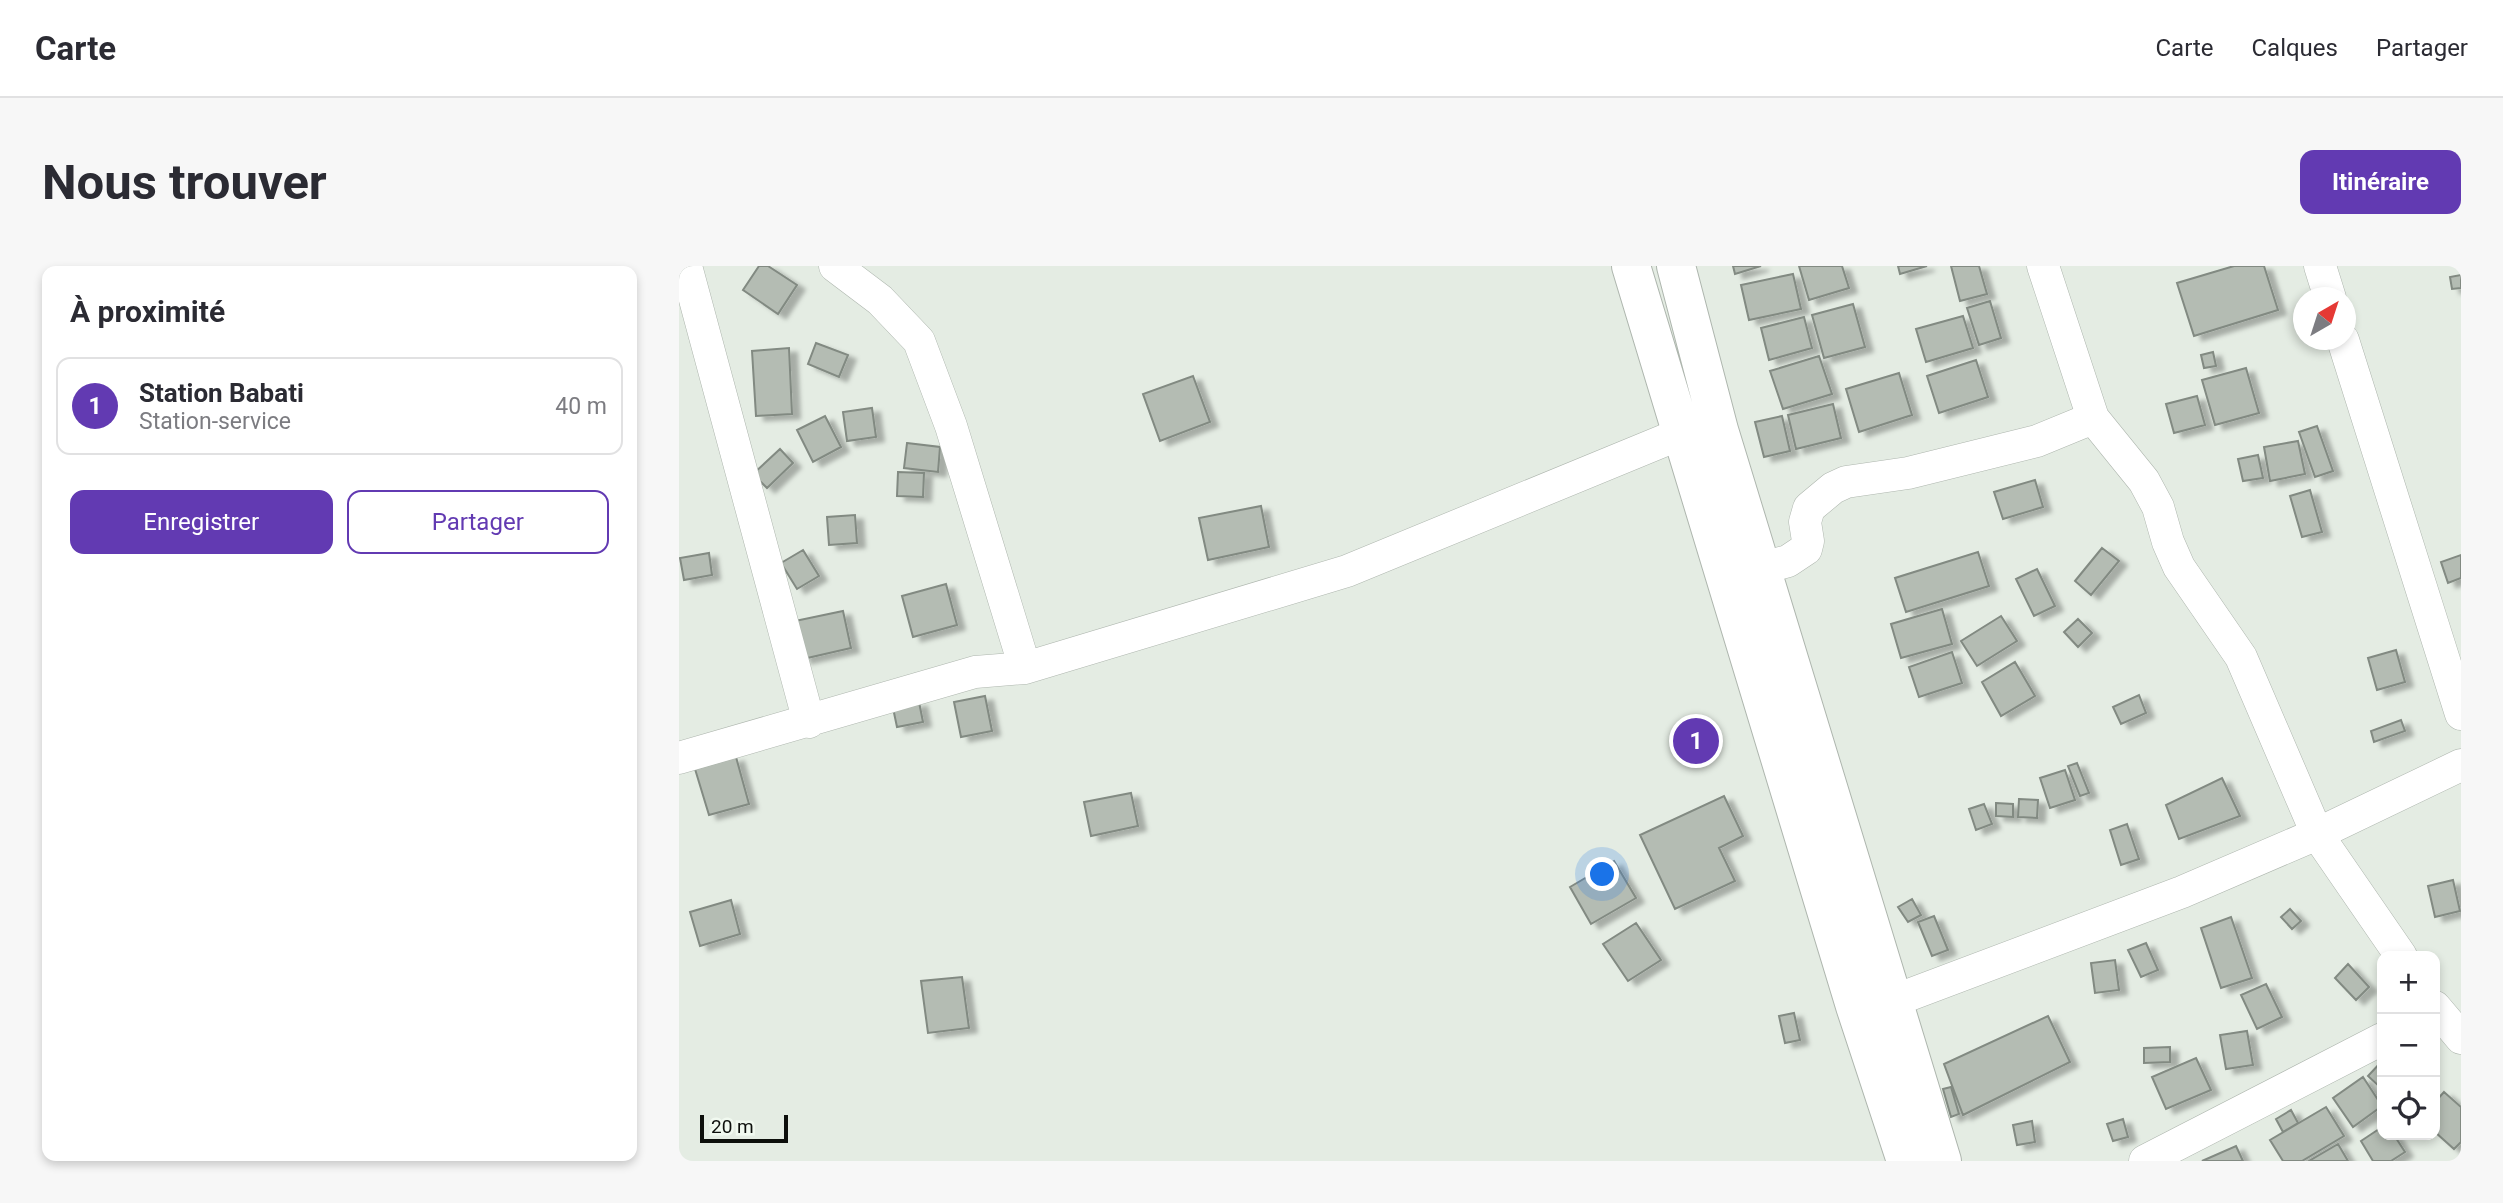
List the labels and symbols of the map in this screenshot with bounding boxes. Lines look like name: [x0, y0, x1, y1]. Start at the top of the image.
north arrow: [2293, 287, 2356, 350]
pin: 1: [1673, 715, 1719, 767]
your location: [1585, 857, 1619, 891]
scale bar: [700, 1112, 787, 1144]

